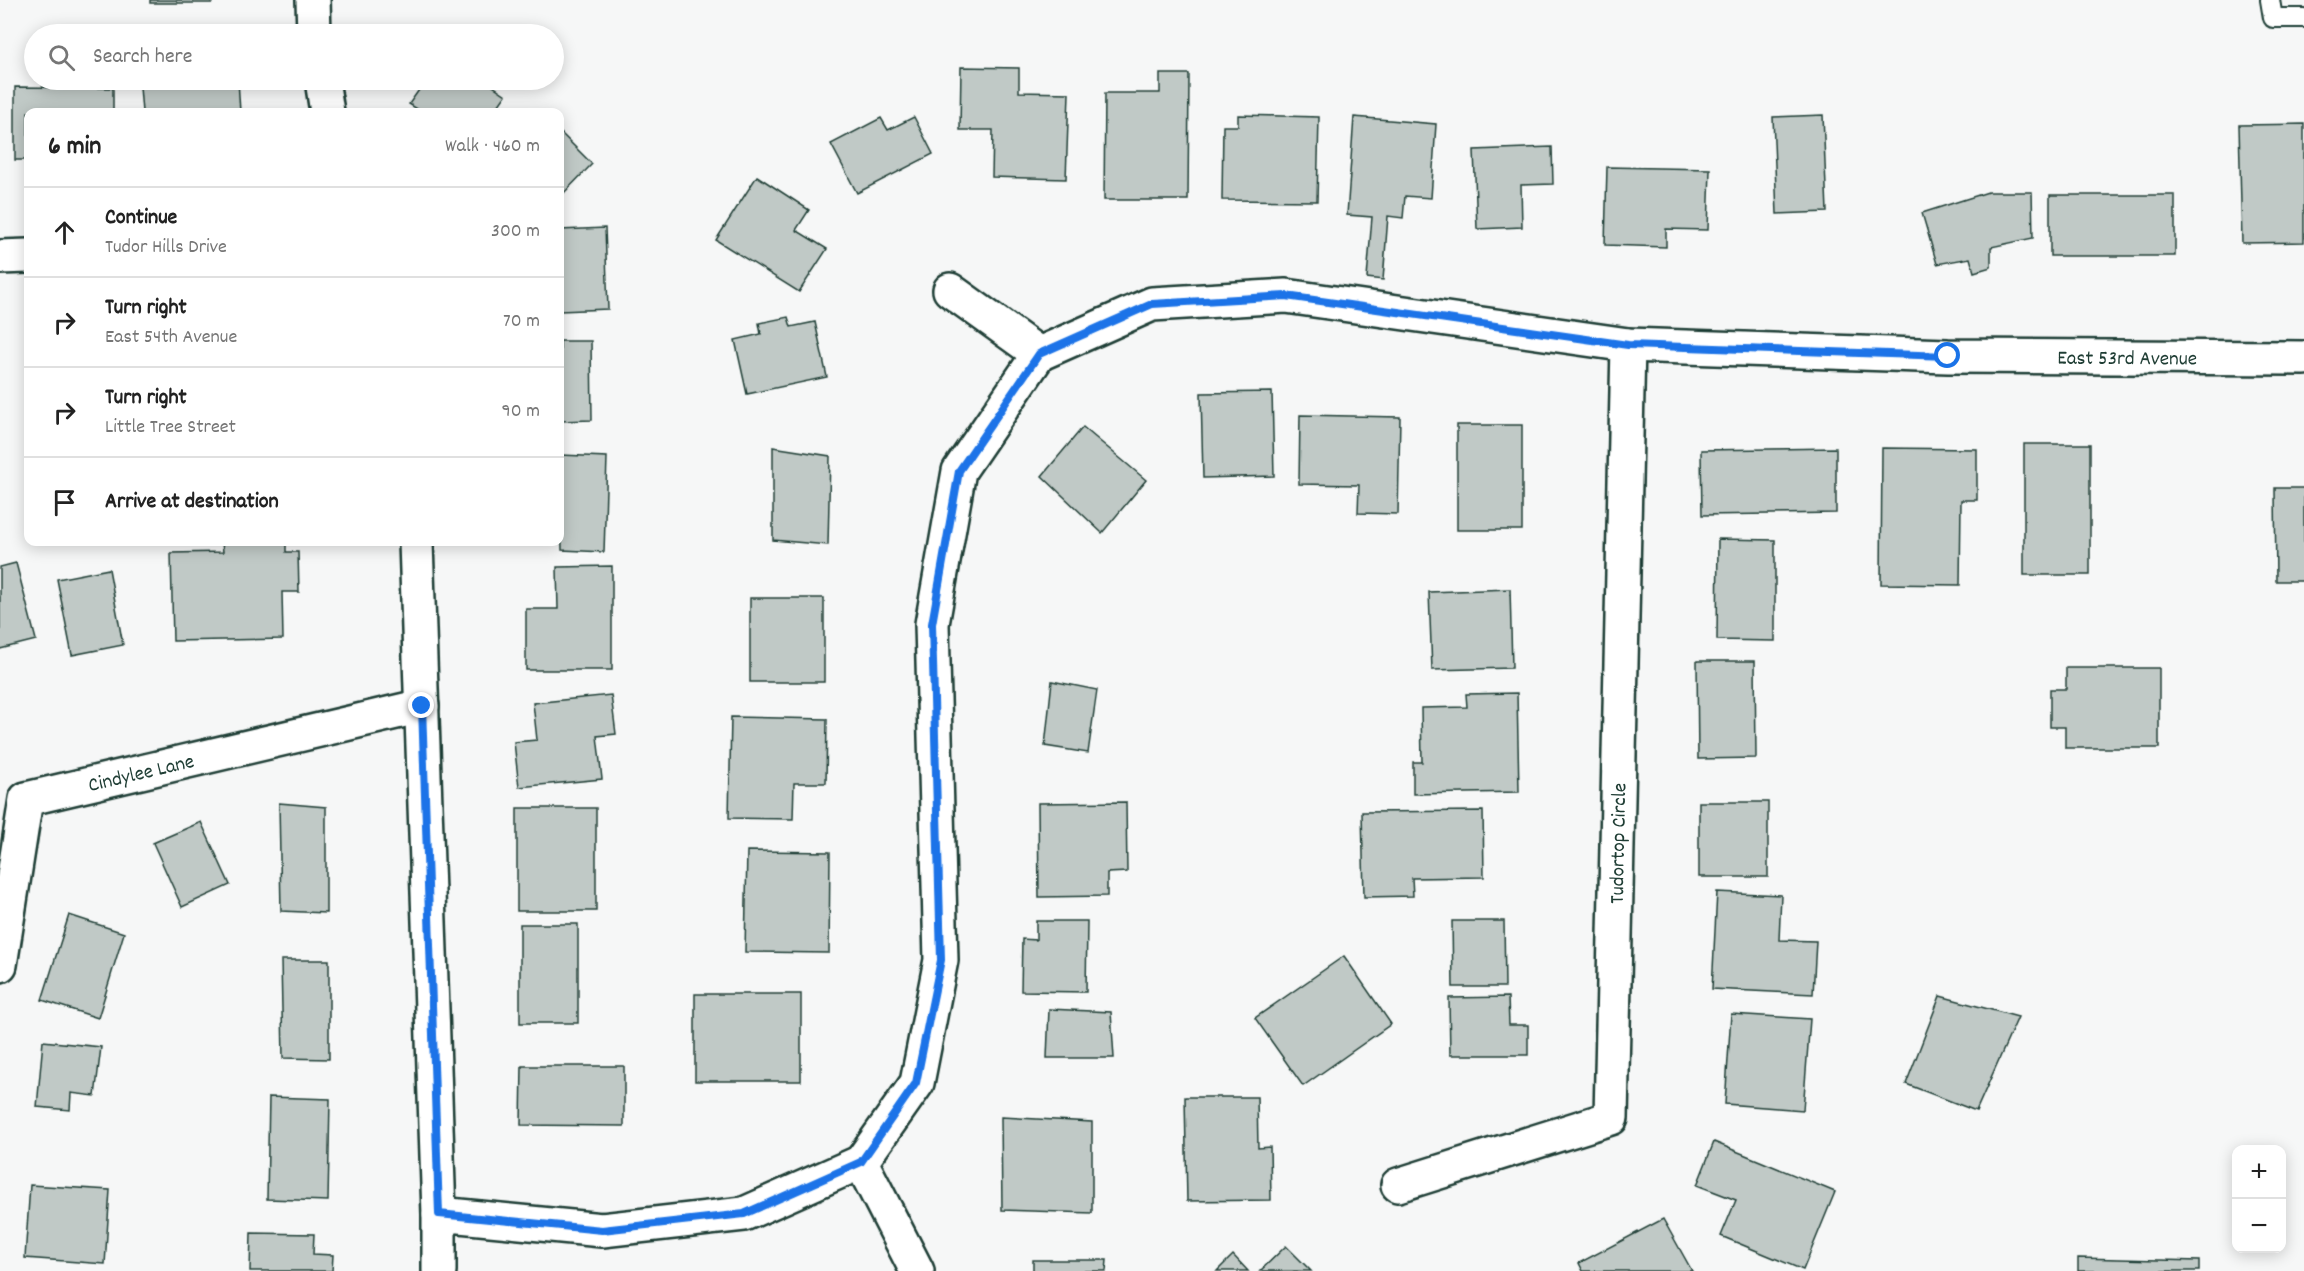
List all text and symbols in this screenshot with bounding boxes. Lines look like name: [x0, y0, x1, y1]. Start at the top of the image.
search box: [24, 24, 564, 90]
icon: search: [45, 41, 78, 74]
text: Search here: [93, 42, 192, 73]
text: 6 min: [48, 129, 101, 166]
text: Walk · 460 m: [445, 133, 540, 161]
text: Continue: [105, 203, 177, 234]
icon: ahead: [48, 216, 81, 249]
text: 300 m: [491, 218, 540, 246]
text: Tudor Hills Drive: [105, 234, 227, 262]
text: Turn right: [105, 293, 187, 324]
icon: right: [48, 306, 81, 339]
text: 70 m: [503, 308, 540, 336]
text: East 54th Avenue: [105, 324, 237, 352]
route start: [1934, 342, 1960, 368]
street label: East 53rd Avenue: [2057, 345, 2197, 375]
text: Turn right: [105, 383, 187, 414]
icon: right: [48, 396, 81, 429]
text: 90 m: [502, 398, 540, 426]
text: Little Tree Street: [105, 414, 236, 442]
icon: arrive: [48, 486, 81, 519]
text: Arrive at destination: [105, 487, 279, 518]
route end: [408, 692, 434, 718]
street label: Cindylee Lane: [86, 748, 198, 802]
street label: Tudortop Circle: [1604, 783, 1636, 904]
map controls: [2232, 1145, 2286, 1253]
button: +: [2232, 1145, 2286, 1199]
button: −: [2232, 1199, 2286, 1253]

